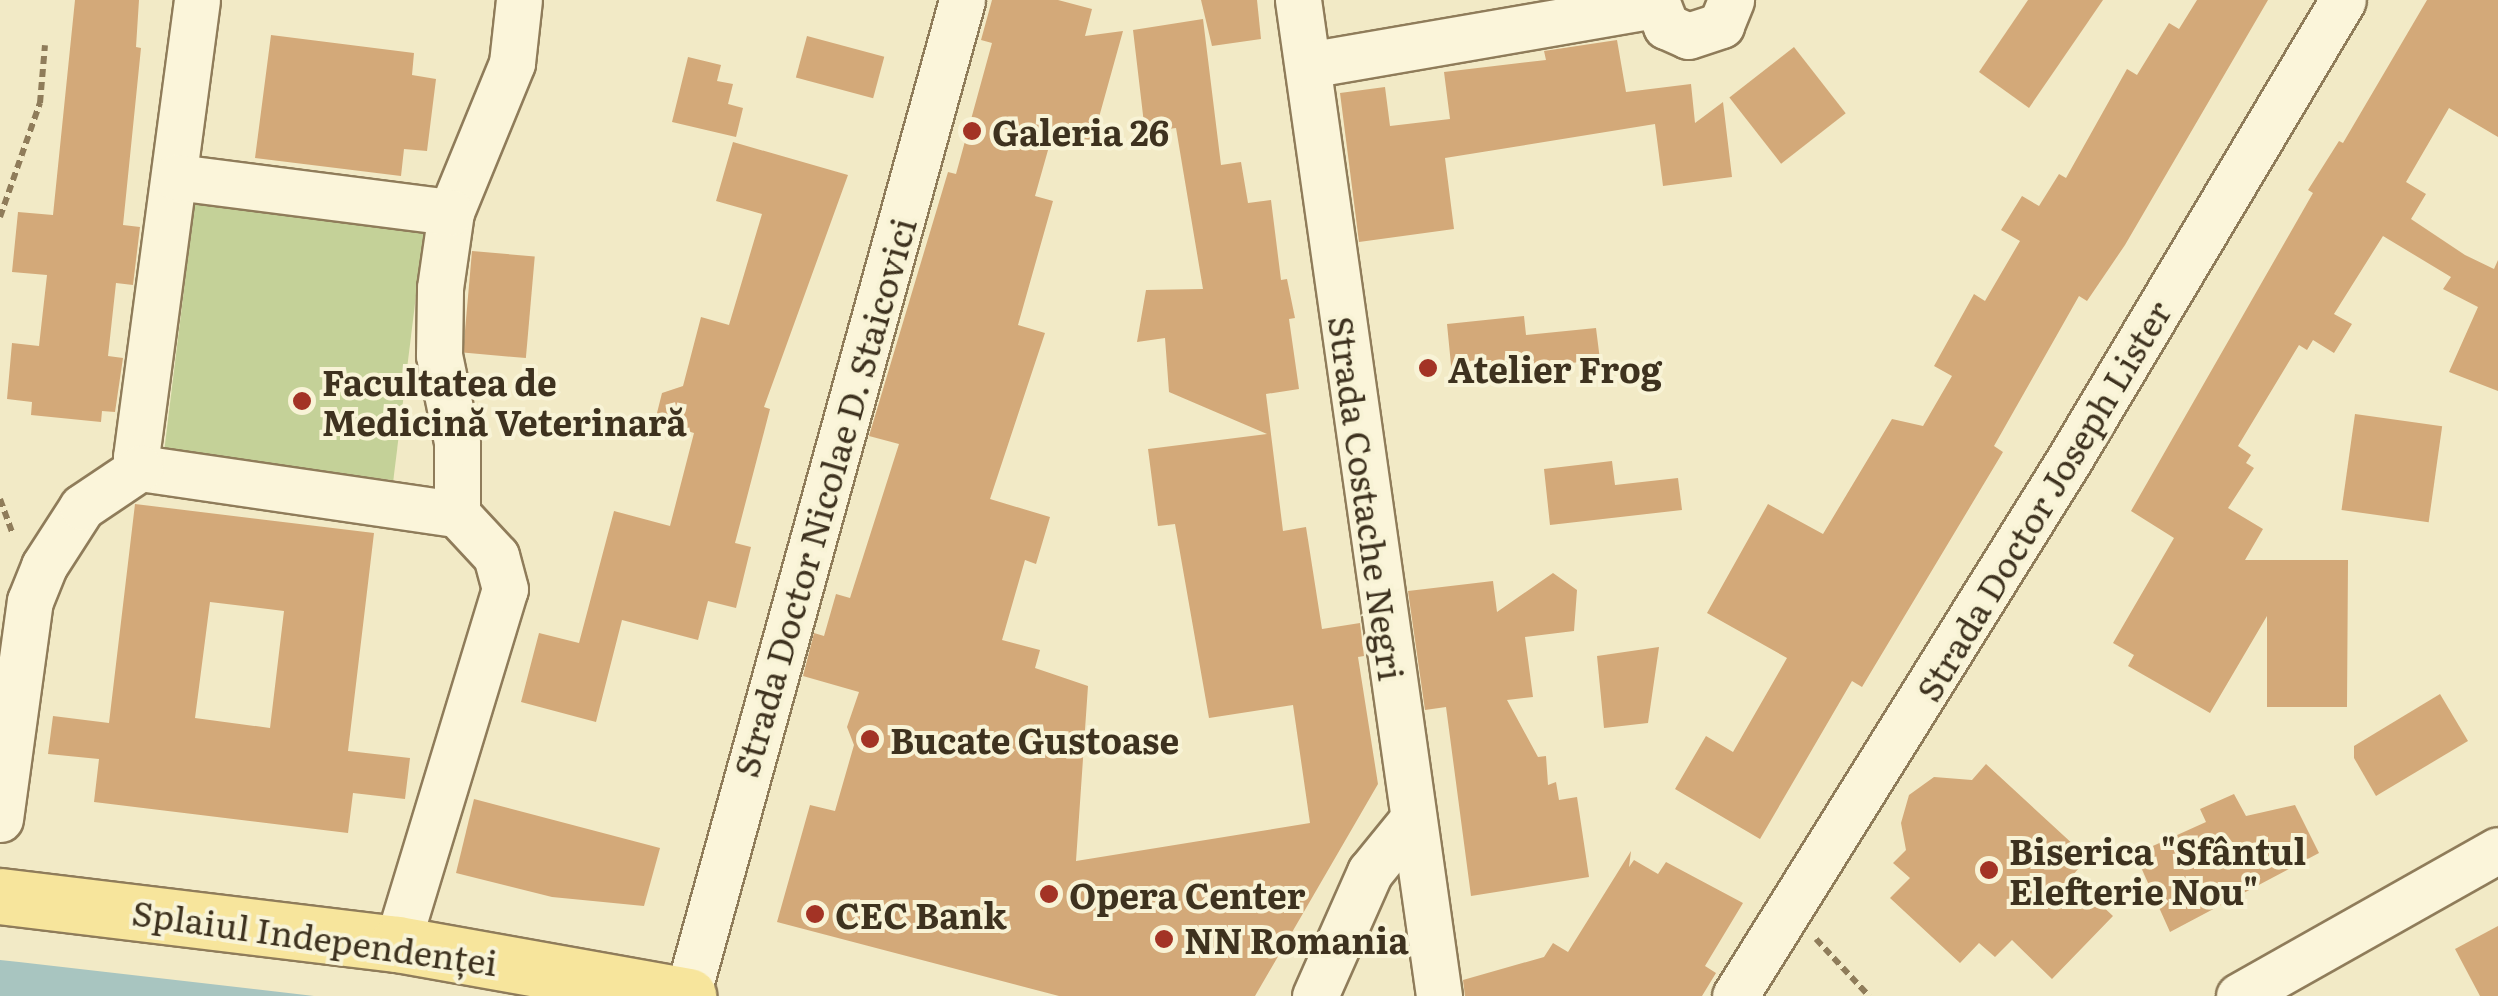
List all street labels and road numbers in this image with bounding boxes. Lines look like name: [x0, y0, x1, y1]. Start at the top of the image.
street label: Strada Doctor Nicolae D. Staicovici: [723, 213, 923, 781]
street label: Strada Doctor Joseph Lister: [1906, 292, 2178, 708]
street label: Strada Costache Negri: [1322, 313, 1414, 683]
street label: Splaiul Independenței: [130, 890, 500, 982]

